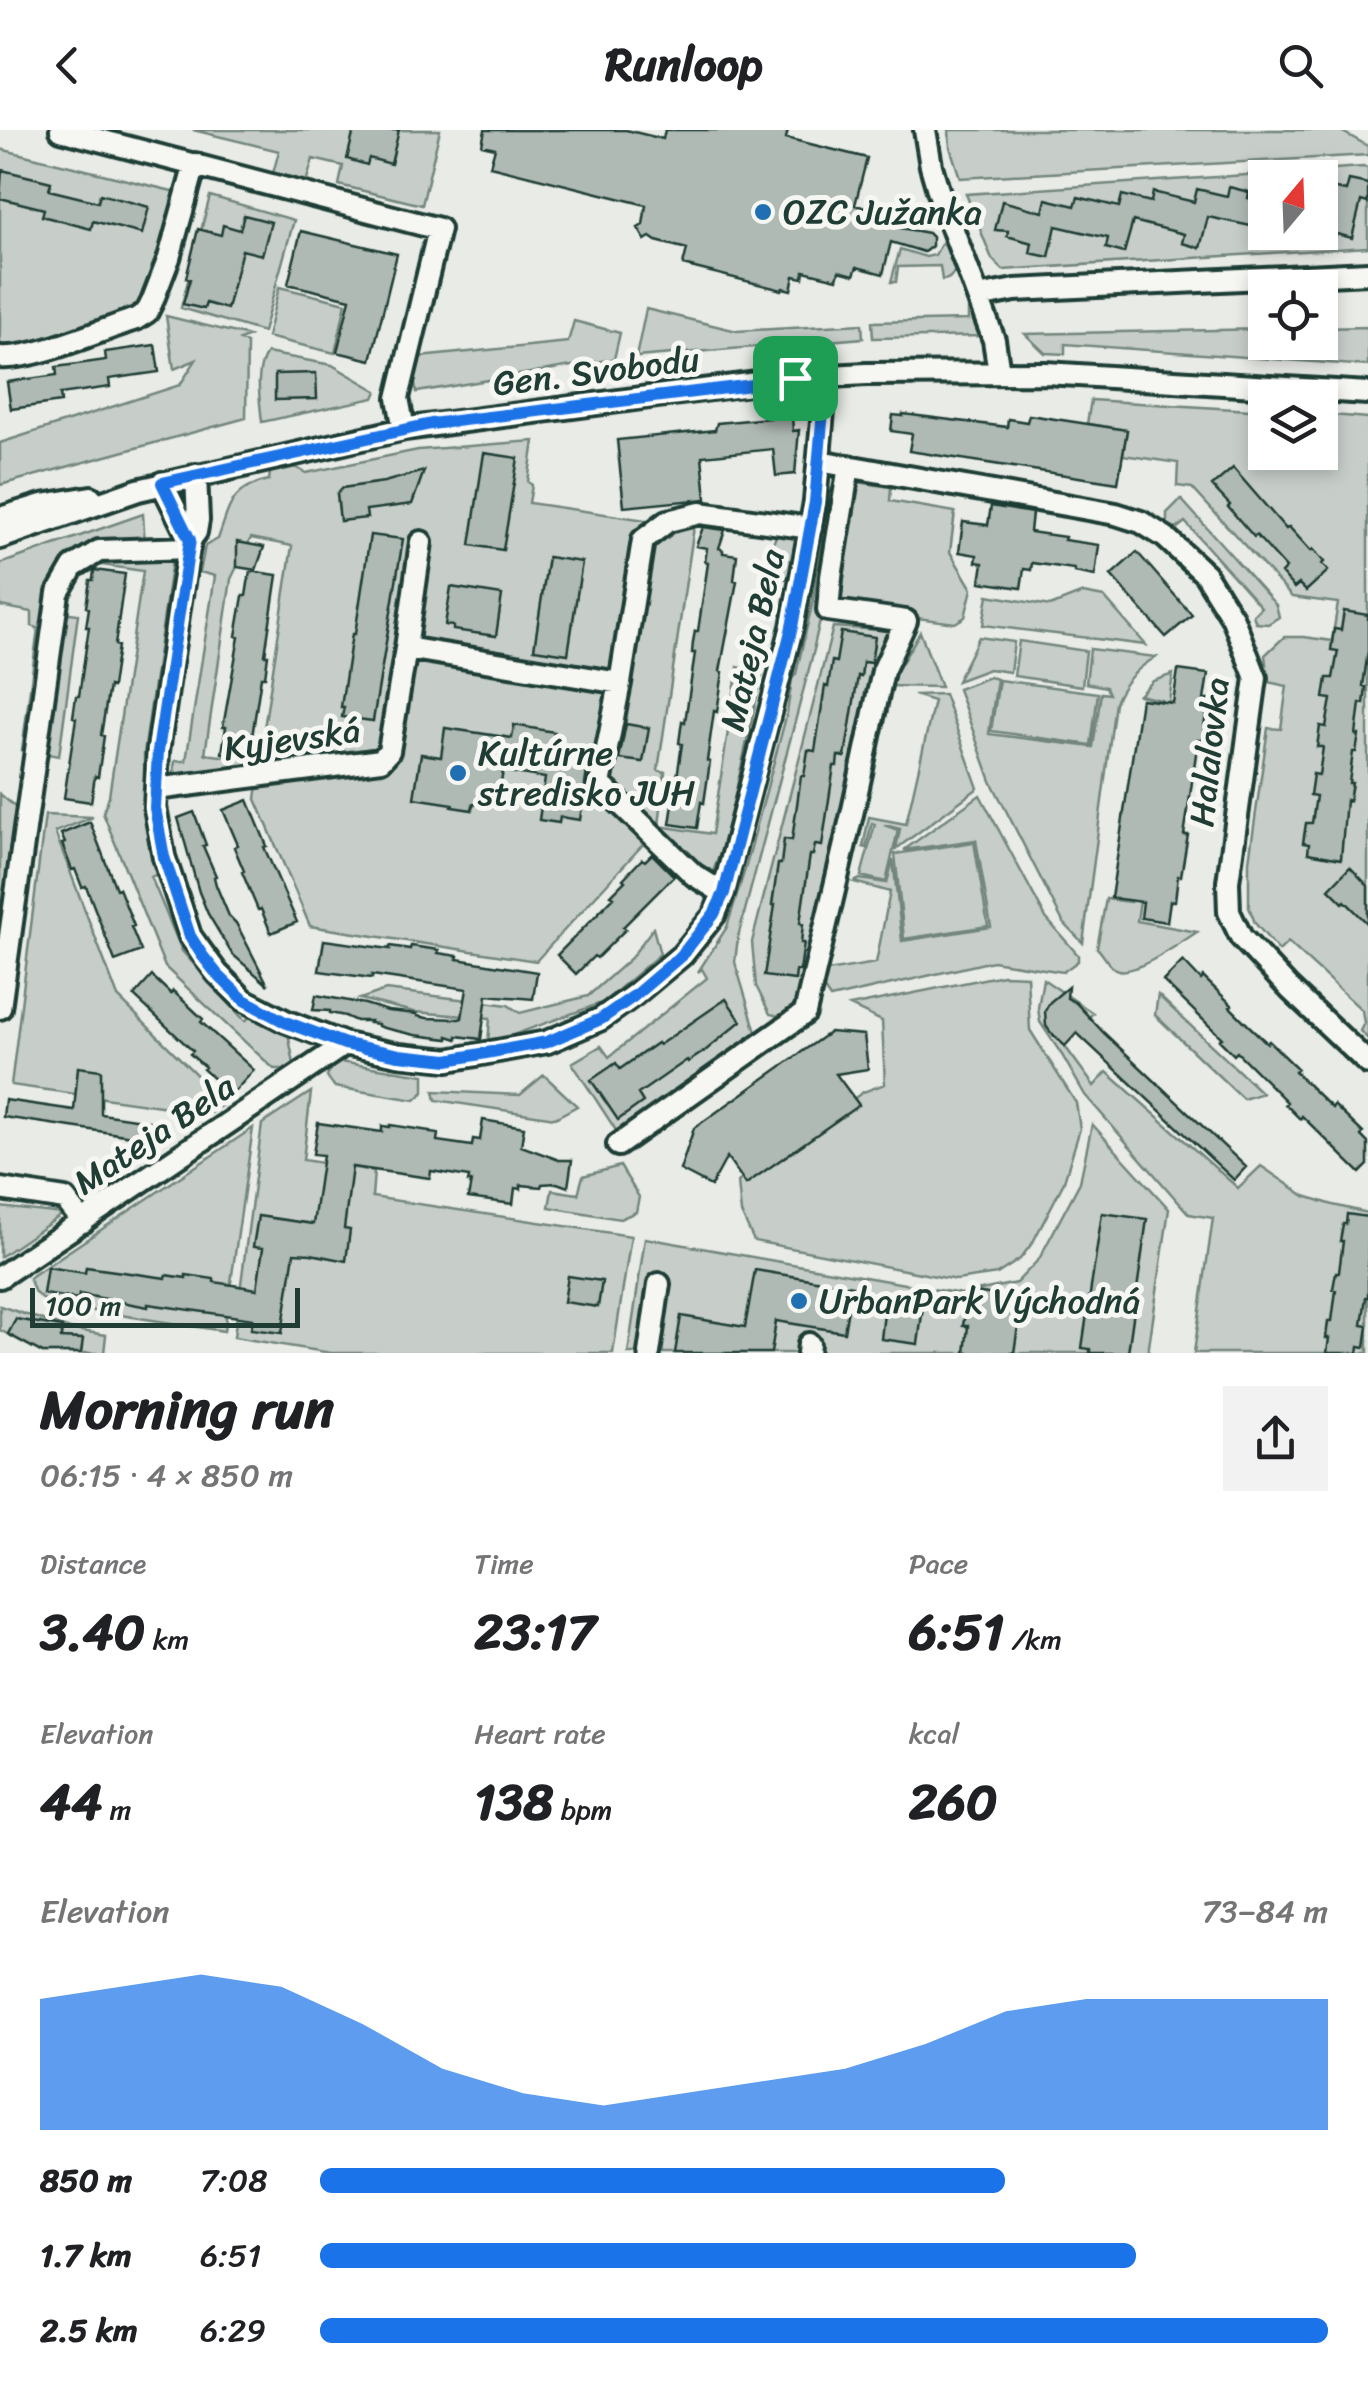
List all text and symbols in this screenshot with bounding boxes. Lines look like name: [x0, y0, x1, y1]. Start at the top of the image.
text: Runloop: [605, 25, 763, 105]
icon: back: [40, 38, 95, 93]
icon: search: [1273, 38, 1328, 93]
north arrow: [1248, 160, 1338, 250]
map controls: [1248, 160, 1338, 470]
place label: OZC Južanka: [783, 181, 982, 243]
marker: OZC Južanka: [752, 201, 774, 223]
button: locate: [1248, 270, 1338, 360]
street label: Gen. Svobodu: [489, 328, 703, 414]
pin: [753, 336, 838, 421]
icon: arrive: [768, 351, 823, 406]
button: layers: [1248, 380, 1338, 470]
street label: Mateja Bela: [701, 542, 803, 737]
street label: Halalovka: [1170, 674, 1248, 830]
street label: Kyjevská: [220, 699, 364, 779]
place label: Kultúrne stredisko JUH: [477, 722, 696, 824]
marker: Kultúrne stredisko JUH: [447, 762, 469, 784]
street label: Mateja Bela: [60, 1056, 248, 1211]
place label: UrbanPark Východná: [819, 1270, 1140, 1332]
text: 100 m: [45, 1281, 121, 1330]
scale bar: [30, 1283, 300, 1328]
marker: UrbanPark Východná: [788, 1290, 810, 1312]
text: Morning run: [40, 1361, 334, 1458]
button: share: [1223, 1386, 1328, 1491]
text: 06:15 · 4 × 850 m: [40, 1447, 293, 1504]
text: Distance: [40, 1539, 146, 1588]
text: Time: [474, 1539, 534, 1588]
text: Pace: [909, 1539, 968, 1588]
text: 3.40: [40, 1588, 145, 1677]
text: 23:17: [474, 1588, 596, 1677]
text: 6:51: [909, 1588, 1004, 1677]
text: km: [145, 1615, 189, 1664]
text: /km: [1004, 1615, 1062, 1664]
text: Elevation: [40, 1709, 153, 1758]
text: Heart rate: [474, 1709, 606, 1758]
text: kcal: [909, 1709, 960, 1758]
text: 44: [40, 1758, 103, 1847]
text: 138: [474, 1758, 553, 1847]
text: 260: [909, 1758, 998, 1847]
text: m: [103, 1785, 131, 1834]
text: bpm: [553, 1785, 612, 1834]
text: Elevation: [40, 1883, 170, 1940]
text: 73–84 m: [1202, 1883, 1328, 1940]
text: 850 m: [40, 2152, 132, 2209]
text: 7:08: [200, 2152, 267, 2209]
text: 1.7 km: [40, 2227, 132, 2284]
text: 6:51: [200, 2227, 261, 2284]
text: 2.5 km: [40, 2302, 138, 2359]
text: 6:29: [200, 2302, 266, 2359]

